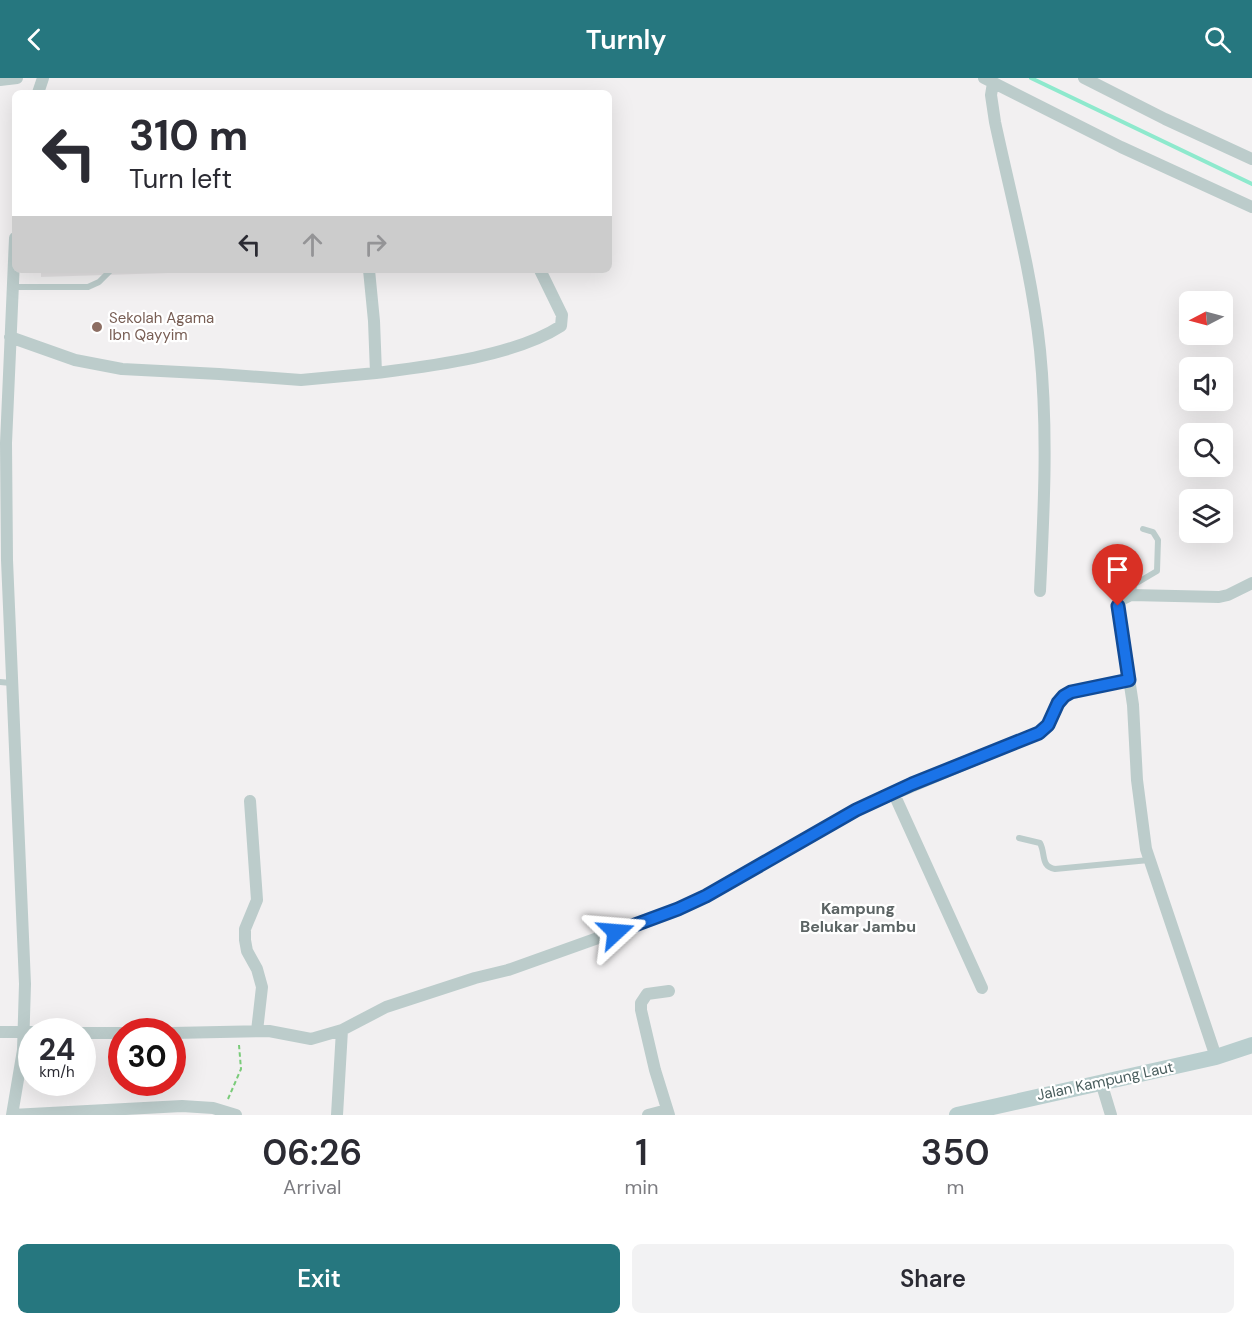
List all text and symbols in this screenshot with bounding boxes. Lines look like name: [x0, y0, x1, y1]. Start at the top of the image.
text: Turnly: [586, 22, 666, 57]
icon: back: [18, 23, 51, 56]
icon: search: [1201, 23, 1234, 56]
text: 310 m: [129, 108, 248, 163]
icon: left: [30, 114, 108, 192]
text: Turn left: [129, 161, 232, 196]
icon: left: [233, 228, 266, 261]
icon: ahead: [296, 228, 329, 261]
icon: right: [359, 228, 392, 261]
north arrow: [1179, 291, 1233, 345]
map controls: [1179, 291, 1233, 543]
place label: Sekolah Agama Ibn Qayyim: [109, 308, 214, 345]
marker: Sekolah Agama Ibn Qayyim: [90, 320, 104, 334]
button: sound: [1179, 357, 1233, 411]
button: search: [1179, 423, 1233, 477]
button: layers: [1179, 489, 1233, 543]
pin: [1092, 544, 1143, 606]
icon: arrive: [1101, 553, 1134, 586]
district label: Kampung Belukar Jambu: [800, 898, 916, 937]
position arrow: [584, 900, 648, 964]
speed limit sign: 30: [108, 1018, 186, 1096]
text: 24: [39, 1030, 75, 1069]
street label: Jalan Kampung Laut: [1035, 1057, 1175, 1105]
text: km/h: [39, 1062, 75, 1082]
text: 06:26: [262, 1129, 362, 1176]
text: 1: [635, 1129, 648, 1176]
text: 350: [921, 1129, 990, 1176]
text: Arrival: [283, 1174, 341, 1200]
text: min: [625, 1174, 659, 1200]
text: m: [946, 1174, 964, 1200]
button: Exit: [18, 1244, 620, 1313]
button: Share: [632, 1244, 1234, 1313]

